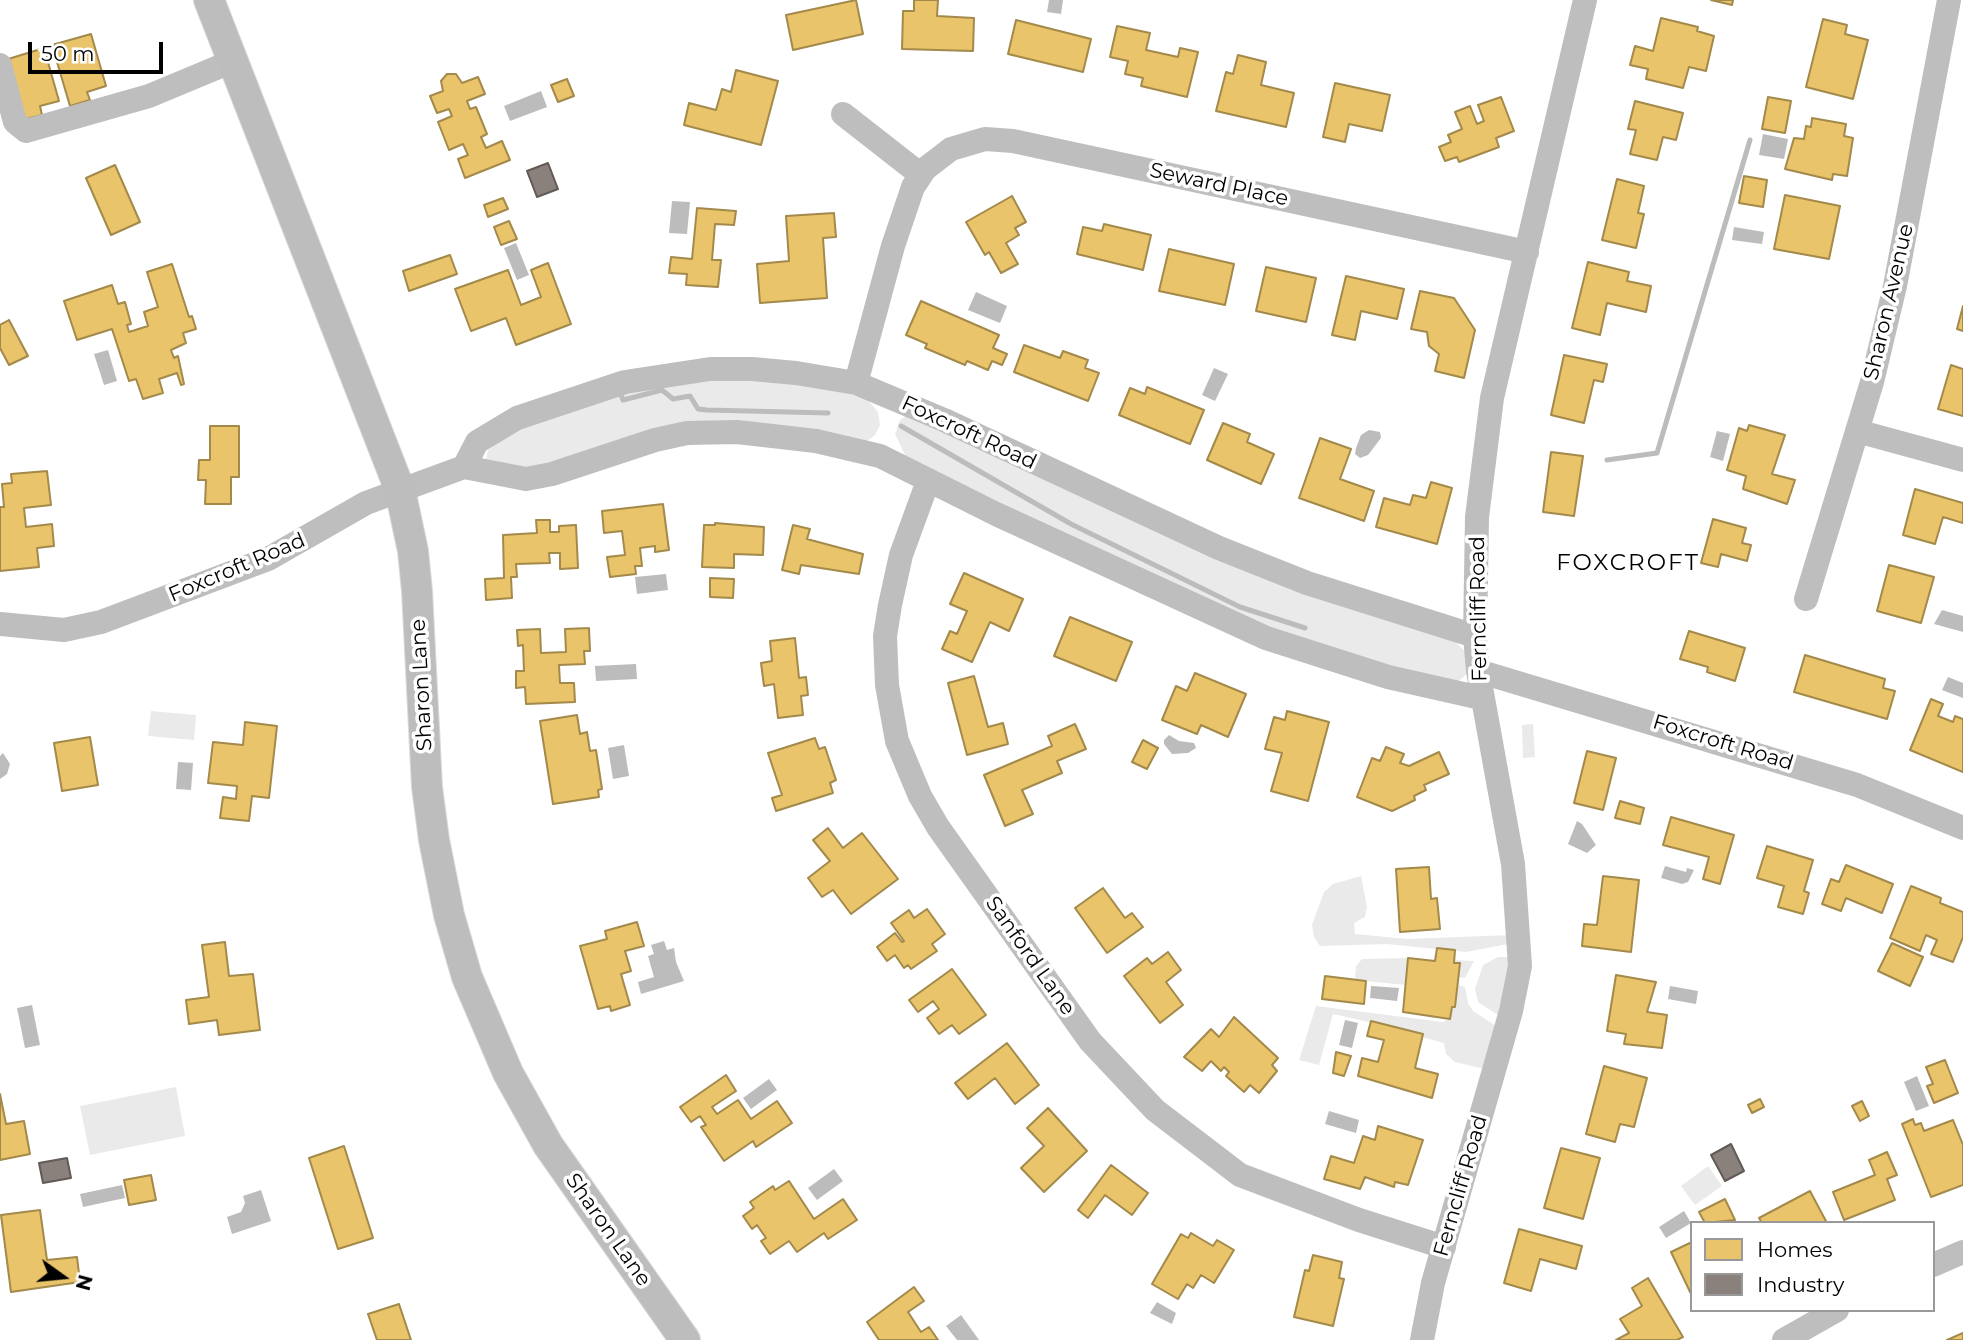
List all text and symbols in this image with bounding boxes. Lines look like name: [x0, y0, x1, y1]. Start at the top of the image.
scale bar: [32, 28, 166, 72]
text: 50 m: [41, 41, 95, 66]
street label: Seward Place: [1147, 158, 1291, 212]
street label: Sharon Avenue: [1859, 221, 1919, 383]
street label: Foxcroft Road: [898, 391, 1040, 475]
street label: Foxcroft Road: [165, 528, 309, 608]
street label: Ferncliff Road: [1465, 536, 1493, 682]
district label: FOXCROFT: [1557, 549, 1699, 577]
street label: Sharon Lane: [406, 618, 438, 752]
street label: Foxcroft Road: [1650, 710, 1796, 776]
street label: Sanford Lane: [980, 892, 1080, 1020]
street label: Ferncliff Road: [1429, 1112, 1493, 1260]
street label: Sharon Lane: [560, 1169, 656, 1291]
legend: [1690, 1221, 1935, 1312]
text: Homes: [1757, 1237, 1832, 1262]
north arrow: [28, 1242, 98, 1312]
text: N: [71, 1272, 97, 1293]
text: Industry: [1757, 1272, 1844, 1297]

